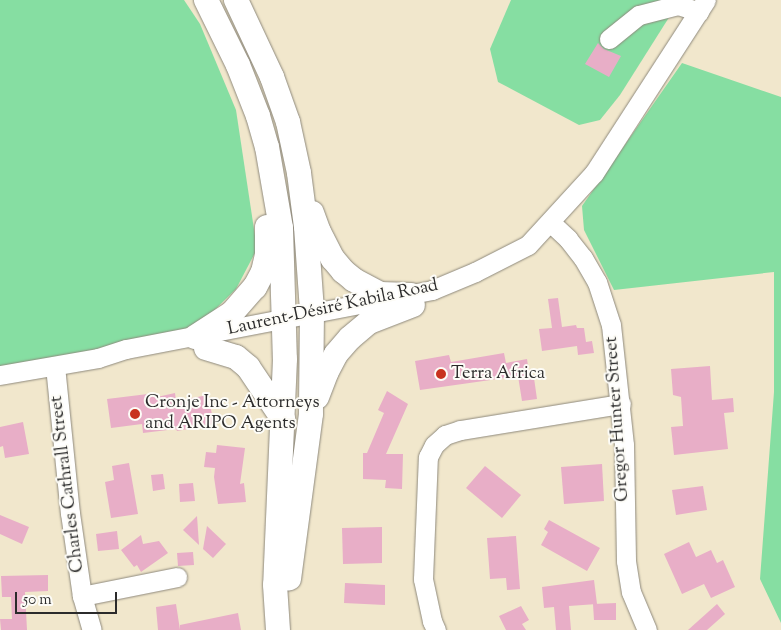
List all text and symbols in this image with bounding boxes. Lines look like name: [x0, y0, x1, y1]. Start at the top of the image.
street label: Laurent-Désiré Kabila Road: [226, 275, 440, 341]
street label: Gregor Hunter Street: [601, 336, 635, 502]
place label: Terra Africa: [451, 363, 545, 385]
marker: Terra Africa: [435, 368, 447, 380]
place label: Cronje Inc - Attorneys and ARIPO Agents: [145, 393, 320, 436]
street label: Charles Cathrall Street: [46, 394, 90, 574]
marker: Cronje Inc - Attorneys and ARIPO Agents: [129, 408, 141, 420]
scale bar: [18, 582, 120, 614]
text: 50 m: [23, 590, 52, 611]

